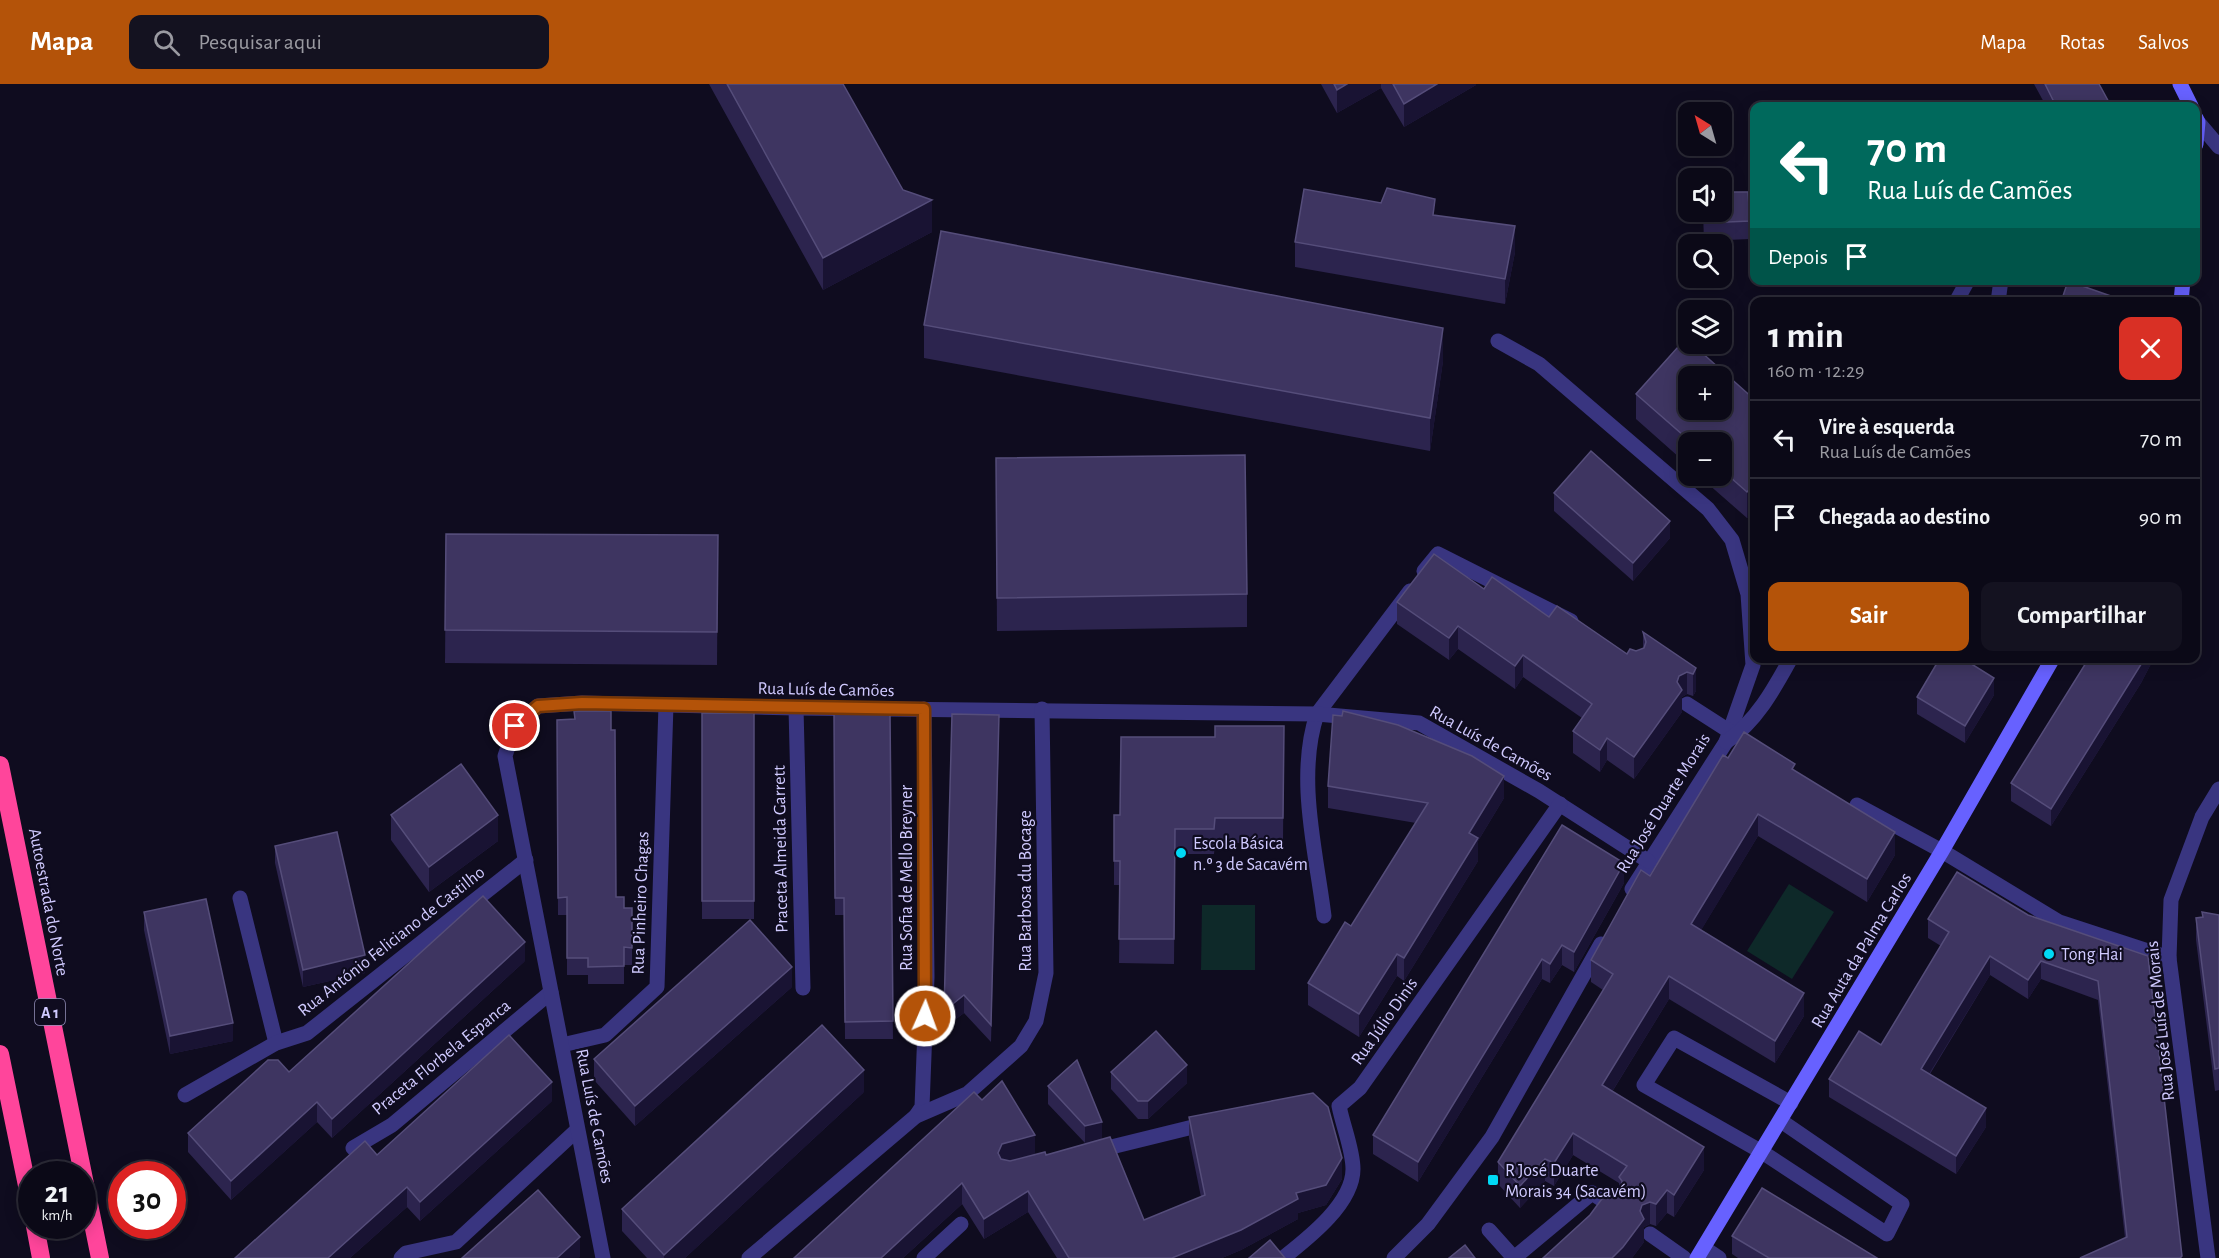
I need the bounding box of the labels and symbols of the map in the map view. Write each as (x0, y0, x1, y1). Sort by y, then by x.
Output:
north arrow (1678, 102, 1732, 156)
street label: Rua Luís de Camões (757, 680, 895, 700)
pin (489, 700, 540, 751)
street label: Rua Luís de Camões (1426, 703, 1555, 785)
street label: Rua José Duarte Morais (1614, 730, 1714, 877)
street label: Praceta Almeida Garrett (771, 765, 791, 933)
street label: Rua Sofia de Mello Breyner (898, 785, 916, 971)
street label: Rua Barbosa du Bocage (1017, 810, 1035, 972)
street label: Autoestrada do Norte (25, 827, 71, 978)
street label: Rua Pinheiro Chagas (630, 831, 652, 975)
place label: Escola Básica n.º 3 de Sacavém (1193, 835, 1308, 874)
marker: Escola Básica n.º 3 de Sacavém (1174, 846, 1188, 860)
street label: Rua António Feliciano de Castilho (295, 863, 489, 1020)
street label: Rua Auta da Palma Carlos (1808, 870, 1915, 1031)
street label: Rua José Luís de Morais (2144, 940, 2178, 1102)
place label: Tong Hai (2061, 946, 2123, 964)
marker: Tong Hai (2042, 947, 2056, 961)
street label: Rua Júlio Dinis (1348, 975, 1421, 1068)
position arrow (893, 984, 957, 1048)
street label: Praceta Florbela Espanca (369, 997, 514, 1119)
road number: A 1 (35, 999, 65, 1025)
street label: Rua Luís de Camões (572, 1047, 616, 1185)
speed limit sign: 30 (108, 1161, 186, 1239)
place label: R José Duarte Morais 34 (Sacavém) (1505, 1162, 1647, 1201)
marker: R José Duarte Morais 34 (Sacavém) (1486, 1173, 1500, 1187)

